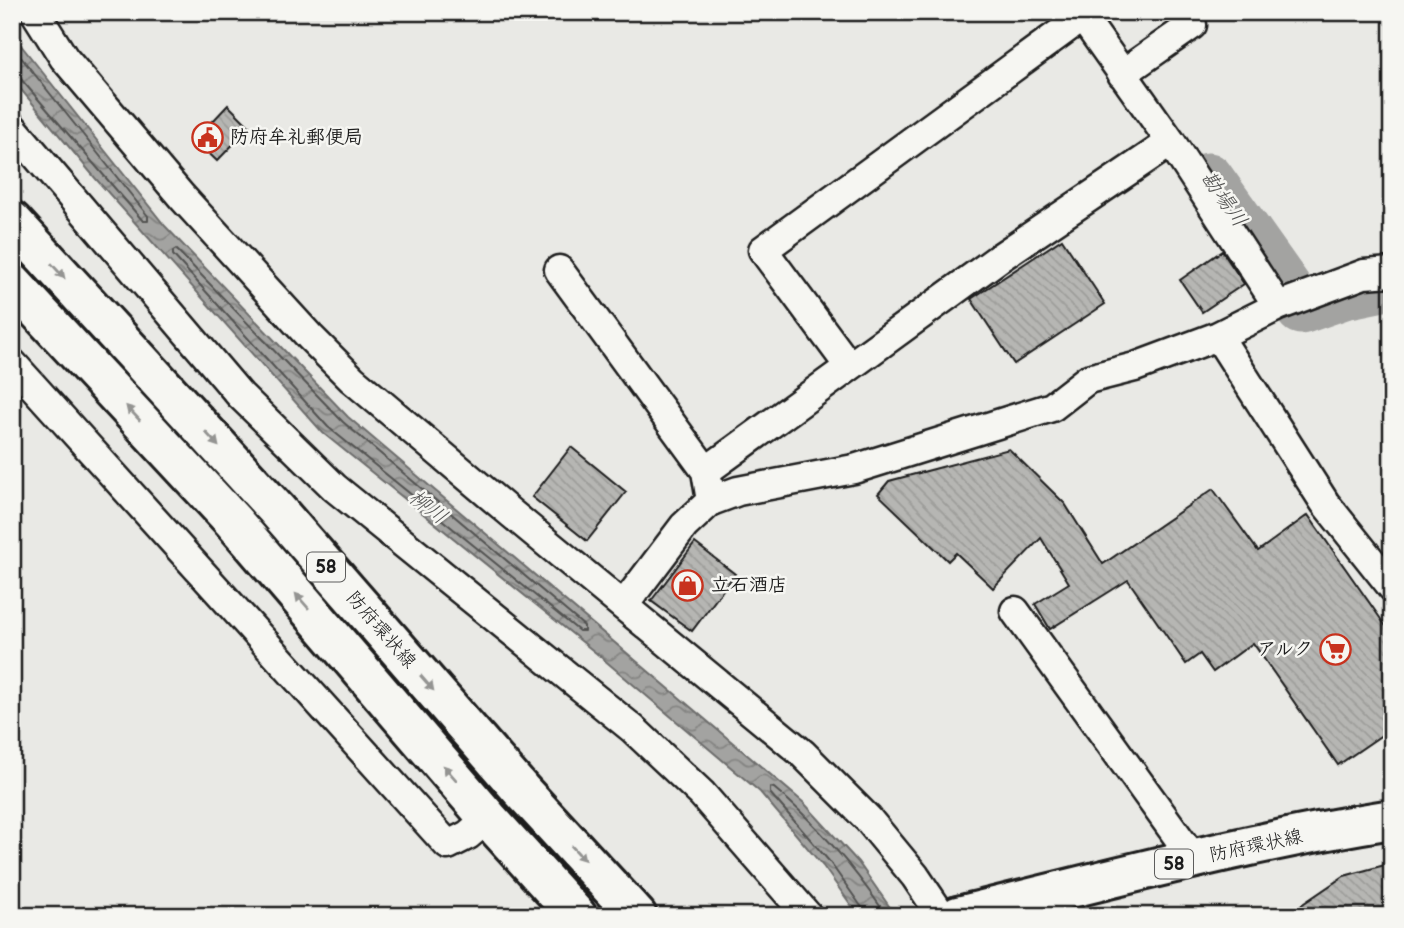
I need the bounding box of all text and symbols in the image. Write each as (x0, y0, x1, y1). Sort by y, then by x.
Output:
public building icon: 防府牟礼郵便局 (190, 120, 224, 154)
place label: 防府牟礼郵便局 (230, 126, 363, 149)
water label: 勘場川 (1196, 166, 1252, 232)
one-way arrow (50, 262, 66, 279)
one-way arrow (126, 405, 142, 422)
one-way arrow (204, 430, 220, 448)
water label: 柳川 (404, 484, 452, 530)
road number: 58 (307, 552, 345, 582)
shop icon: 立石酒店 (671, 568, 705, 602)
place label: 立石酒店 (711, 574, 787, 597)
street label: 防府環状線 (341, 587, 421, 673)
one-way arrow (295, 592, 310, 609)
supermarket icon: アルク (1319, 632, 1353, 666)
place label: アルク (1257, 638, 1313, 661)
one-way arrow (419, 674, 435, 692)
one-way arrow (443, 765, 458, 782)
street label: 防府環状線 (1207, 825, 1305, 867)
one-way arrow (570, 844, 586, 861)
road number: 58 (1155, 850, 1193, 878)

